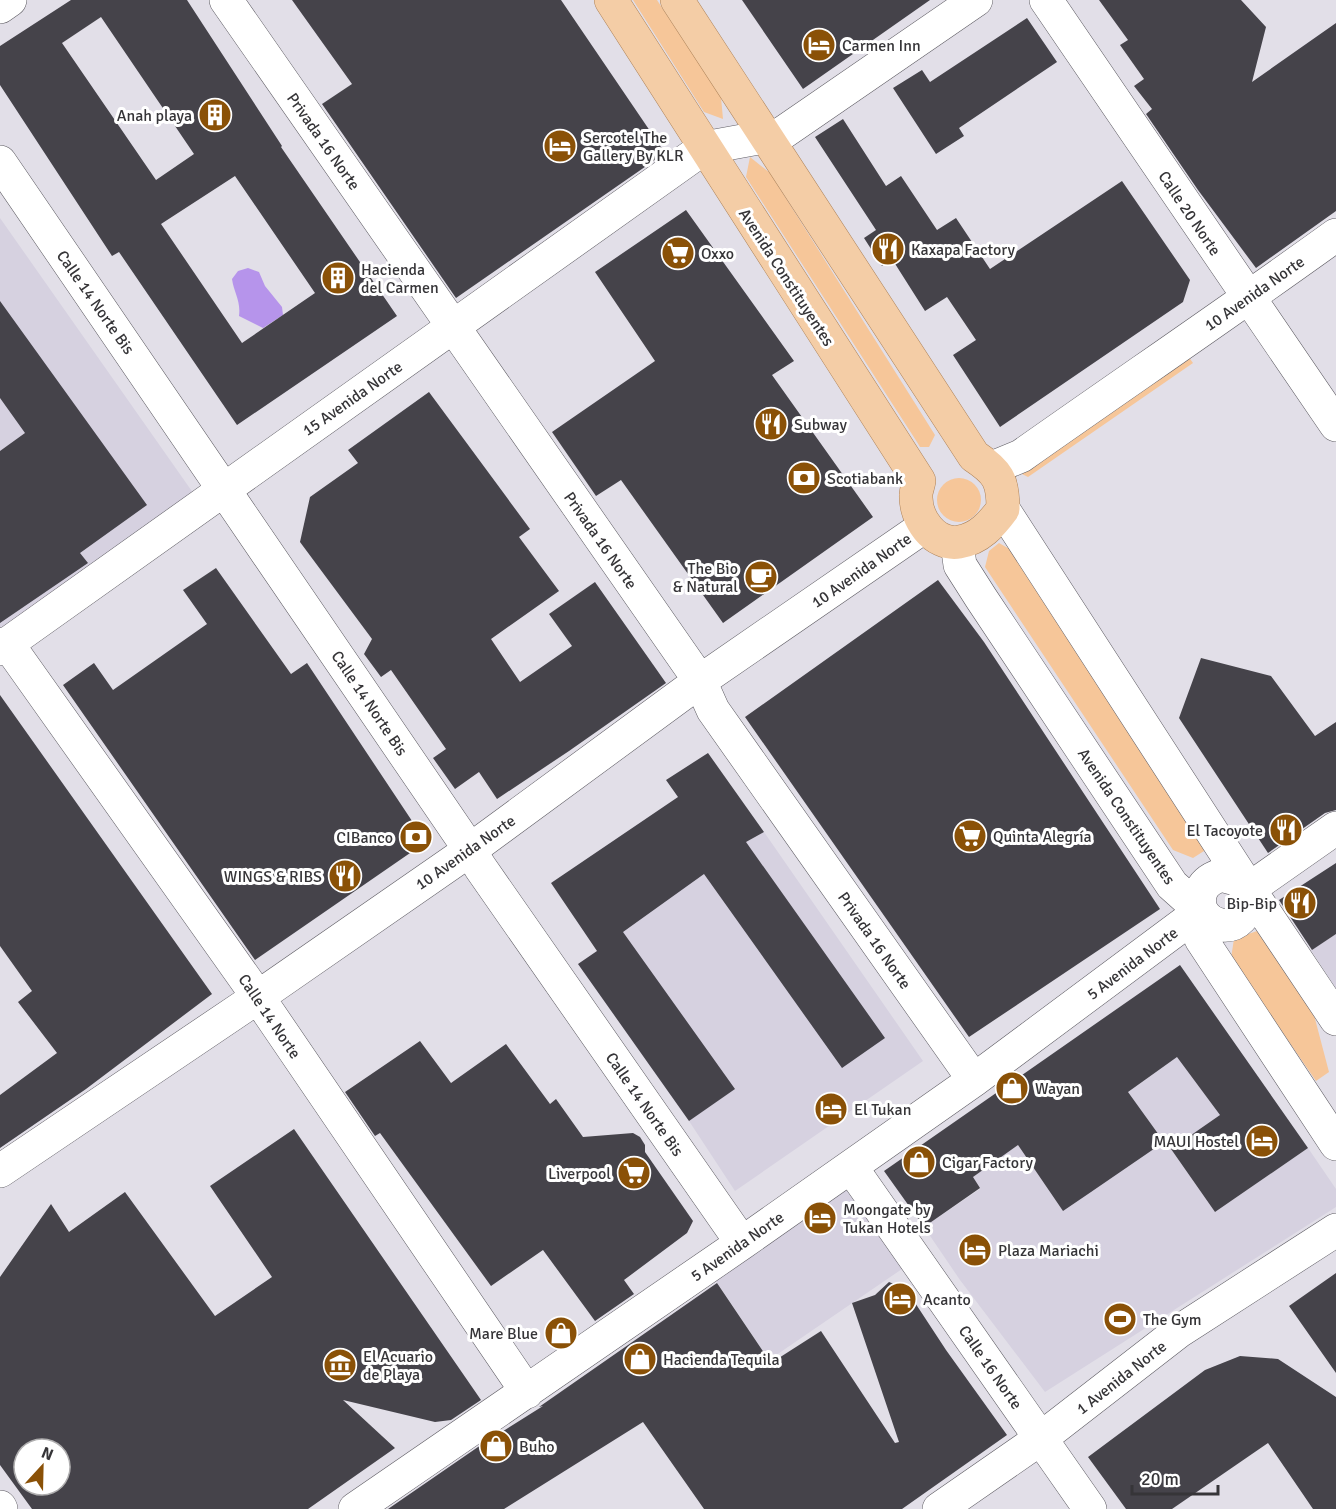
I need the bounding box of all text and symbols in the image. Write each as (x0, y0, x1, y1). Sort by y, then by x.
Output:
hotel icon: Carmen Inn (801, 27, 837, 63)
place label: Carmen Inn (842, 36, 921, 56)
street label: Privada 16 Norte (282, 89, 364, 194)
building icon: Anah playa (197, 97, 233, 133)
place label: Anah playa (117, 106, 192, 126)
hotel icon: Sercotel The Gallery By KLR (542, 128, 578, 164)
place label: Sercotel The Gallery By KLR (583, 128, 684, 166)
street label: Calle 20 Norte (1153, 167, 1225, 260)
street label: Avenida Constituyentes (734, 205, 838, 350)
restaurant icon: Kaxapa Factory (870, 231, 906, 267)
supermarket icon: Oxxo (660, 235, 696, 271)
place label: Kaxapa Factory (911, 240, 1016, 260)
place label: Oxxo (701, 244, 734, 264)
street label: Calle 14 Norte Bis (52, 247, 138, 358)
street label: 10 Avenida Norte (1201, 252, 1308, 336)
building icon: Hacienda del Carmen (320, 260, 356, 296)
place label: Hacienda del Carmen (361, 260, 439, 298)
street label: 15 Avenida Norte (299, 357, 406, 441)
restaurant icon: Subway (753, 406, 789, 442)
place label: Subway (794, 415, 847, 435)
bank icon: Scotiabank (786, 460, 822, 496)
place label: Scotiabank (827, 469, 903, 489)
street label: Privada 16 Norte (559, 488, 641, 593)
street label: 10 Avenida Norte (808, 529, 915, 613)
place label: The Bio & Natural (673, 559, 738, 597)
cafe icon: The Bio & Natural (743, 559, 779, 595)
street label: Calle 14 Norte Bis (327, 647, 412, 760)
street label: Avenida Constituyentes (1073, 745, 1179, 889)
street label: 10 Avenida Norte (412, 811, 519, 895)
restaurant icon: El Tacoyote (1268, 812, 1304, 848)
supermarket icon: Quinta Alegría (952, 818, 988, 854)
bank icon: CIBanco (398, 819, 434, 855)
place label: El Tacoyote (1187, 821, 1263, 841)
place label: Quinta Alegría (993, 827, 1092, 847)
place label: CIBanco (336, 828, 393, 848)
restaurant icon: WINGS & RIBS (327, 858, 363, 894)
place label: WINGS & RIBS (224, 867, 322, 887)
restaurant icon: Bip-Bip (1282, 885, 1318, 921)
street label: Privada 16 Norte (833, 888, 915, 993)
place label: Bip-Bip (1226, 894, 1277, 914)
street label: 5 Avenida Norte (1083, 923, 1182, 1005)
street label: Calle 14 Norte (233, 970, 305, 1063)
street label: Calle 14 Norte Bis (601, 1049, 687, 1160)
shop icon: Wayan (994, 1070, 1030, 1106)
place label: Wayan (1035, 1079, 1080, 1099)
hotel icon: El Tukan (813, 1091, 849, 1127)
place label: El Tukan (854, 1100, 911, 1120)
hotel icon: MAUI Hostel (1244, 1123, 1280, 1159)
place label: MAUI Hostel (1153, 1132, 1239, 1152)
shop icon: Cigar Factory (901, 1144, 937, 1180)
place label: Cigar Factory (942, 1153, 1033, 1173)
supermarket icon: Liverpool (616, 1155, 652, 1191)
place label: Liverpool (548, 1164, 611, 1184)
hotel icon: Moongate by Tukan Hotels (802, 1200, 838, 1236)
place label: Moongate by Tukan Hotels (843, 1200, 931, 1238)
street label: 5 Avenida Norte (687, 1207, 788, 1286)
hotel icon: Plaza Mariachi (957, 1232, 993, 1268)
place label: Plaza Mariachi (998, 1241, 1099, 1261)
hotel icon: Acanto (882, 1281, 918, 1317)
place label: Acanto (923, 1290, 971, 1310)
sports icon: The Gym (1102, 1301, 1138, 1337)
place label: The Gym (1143, 1310, 1202, 1330)
shop icon: Mare Blue (543, 1315, 579, 1351)
street label: Calle 16 Norte (954, 1322, 1026, 1413)
place label: Mare Blue (469, 1324, 538, 1344)
street label: 1 Avenida Norte (1073, 1336, 1171, 1419)
shop icon: Hacienda Tequila (622, 1341, 658, 1377)
museum icon: El Acuario de Playa (322, 1347, 358, 1383)
place label: El Acuario de Playa (363, 1347, 433, 1385)
place label: Hacienda Tequila (663, 1350, 780, 1370)
shop icon: Buho (478, 1428, 514, 1464)
north arrow (12, 1437, 72, 1497)
place label: Buho (519, 1437, 554, 1457)
text: N (38, 1443, 56, 1465)
scale bar (1132, 1458, 1218, 1496)
text: 20 m (1141, 1468, 1179, 1490)

